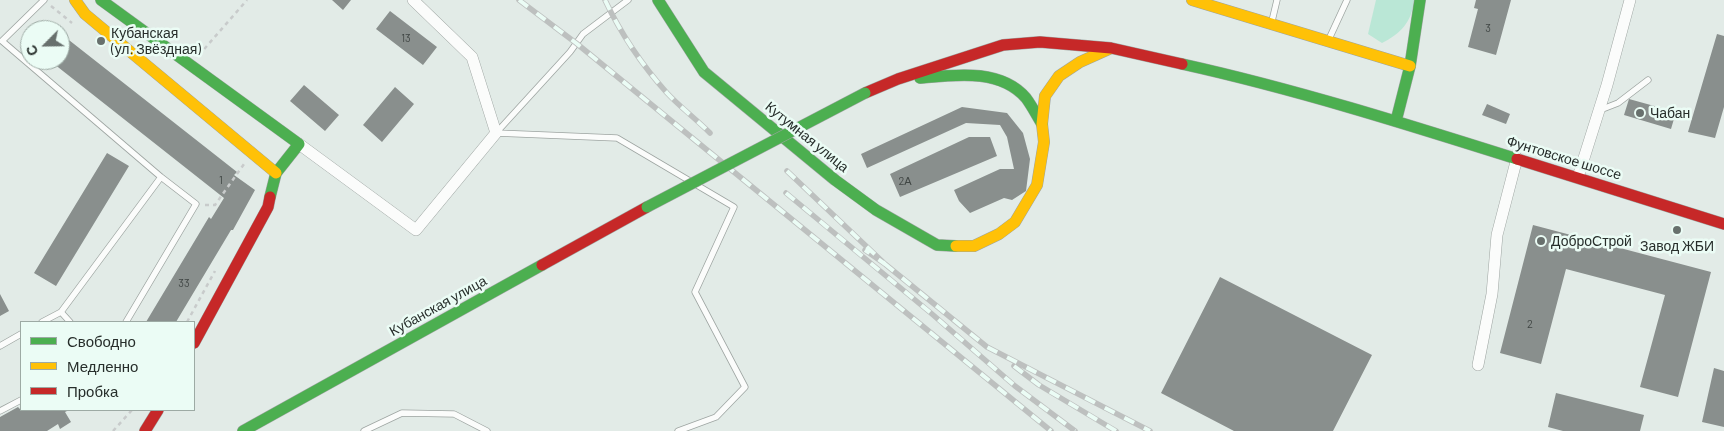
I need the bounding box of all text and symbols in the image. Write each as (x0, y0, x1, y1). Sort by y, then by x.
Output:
north arrow (20, 20, 70, 70)
house number: 3 (1485, 21, 1491, 35)
place label: Кубанская (ул. Звёздная) (111, 25, 201, 58)
house number: 13 (401, 31, 411, 45)
marker: Кубанская (ул. Звёздная) (95, 35, 107, 47)
text: С (22, 43, 41, 59)
street label: Кутумная улица (762, 98, 852, 176)
place label: Чабан (1650, 105, 1690, 121)
marker: Чабан (1634, 107, 1646, 119)
street label: Фунтовское шоссе (1505, 133, 1623, 183)
house number: 1 (219, 173, 223, 187)
house number: 2А (898, 174, 912, 188)
marker: Завод ЖБИ (1671, 224, 1683, 236)
place label: ДоброСтрой (1551, 233, 1632, 249)
marker: ДоброСтрой (1535, 235, 1547, 247)
place label: Завод ЖБИ (1640, 238, 1714, 254)
street label: Кубанская улица (386, 272, 490, 340)
house number: 33 (178, 276, 190, 290)
house number: 2 (1527, 317, 1533, 331)
legend (20, 321, 195, 411)
text: Свободно (67, 332, 136, 350)
text: Медленно (67, 357, 138, 375)
text: Пробка (67, 382, 118, 400)

